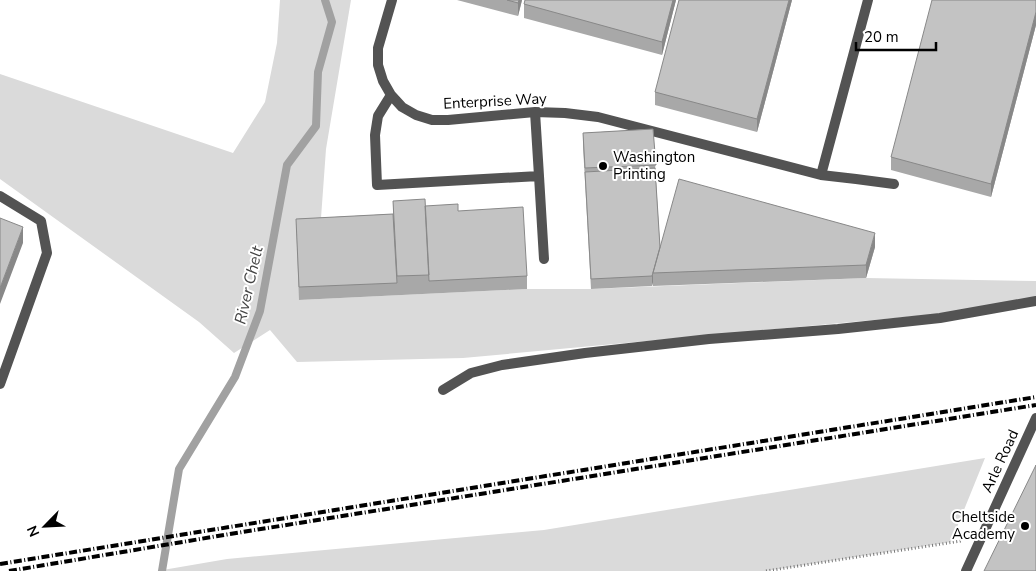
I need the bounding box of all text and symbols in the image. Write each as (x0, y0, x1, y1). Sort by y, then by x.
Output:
scale bar (856, 20, 936, 52)
text: 20 m (864, 27, 899, 47)
street label: Enterprise Way (443, 88, 548, 114)
place label: Washington Printing (613, 147, 695, 184)
marker: Washington Printing (597, 160, 609, 172)
water label: River Chelt (229, 244, 269, 326)
street label: Arle Road (977, 426, 1023, 496)
north arrow (20, 501, 70, 551)
place label: Cheltside Academy (951, 507, 1015, 544)
marker: Cheltside Academy (1019, 520, 1031, 532)
text: N (23, 522, 44, 540)

